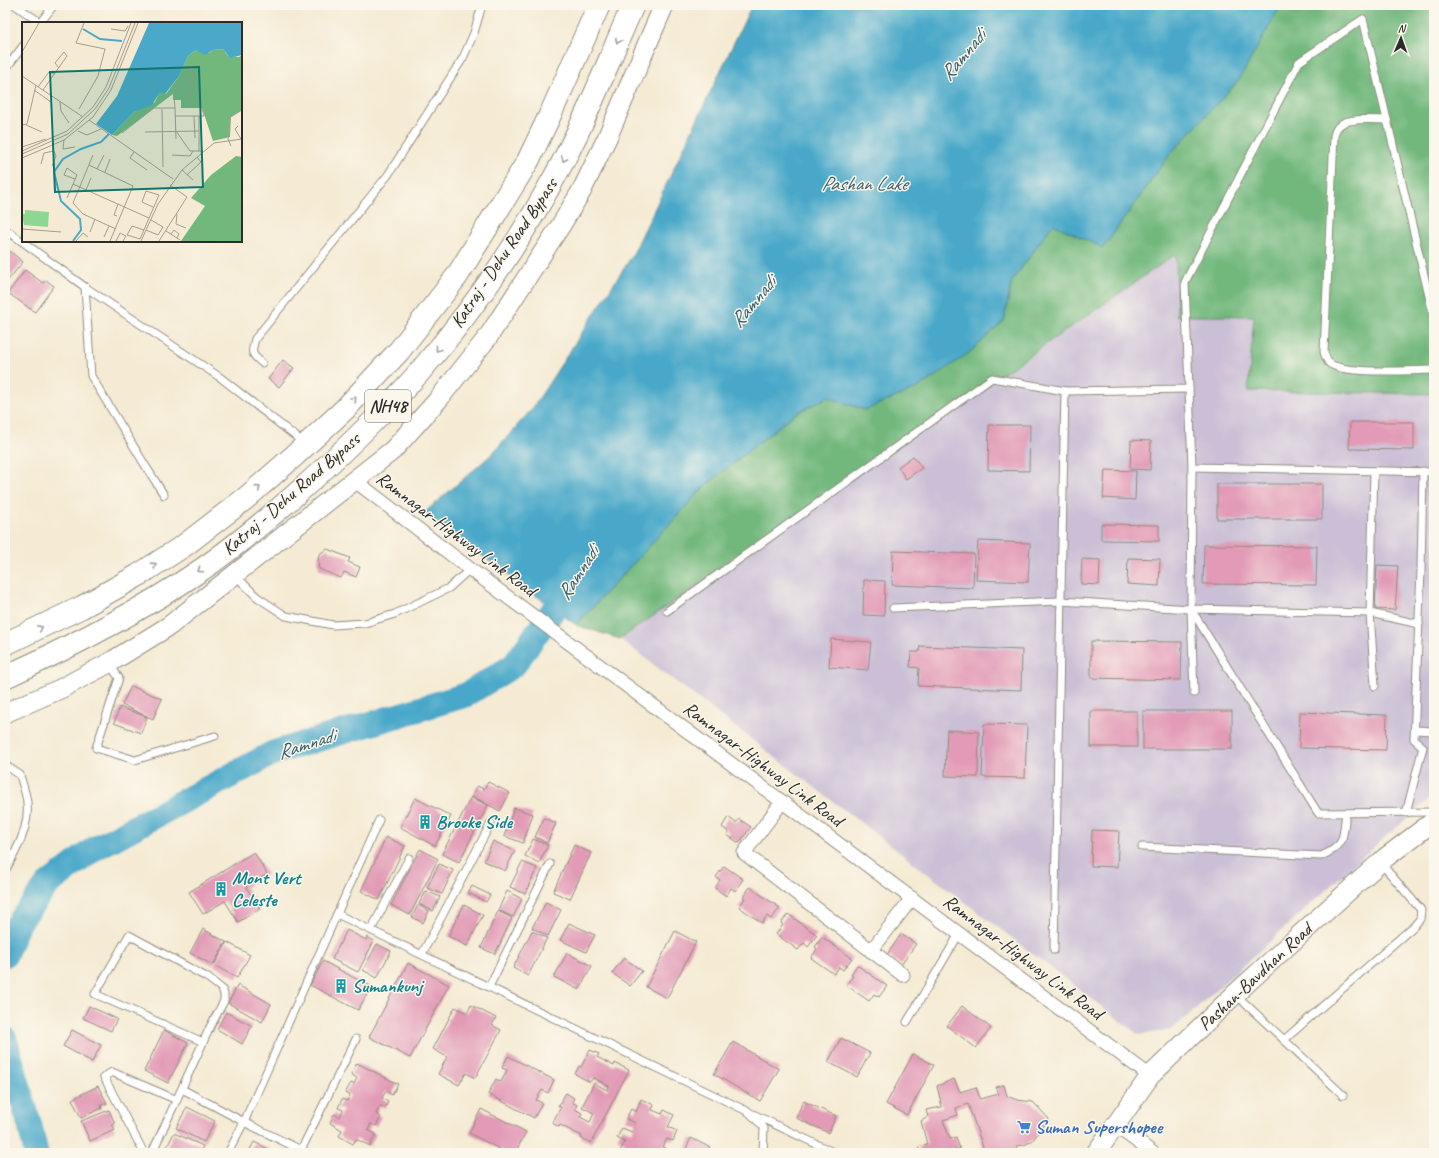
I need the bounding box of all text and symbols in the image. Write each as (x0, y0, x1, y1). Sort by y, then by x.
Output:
north arrow (1381, 18, 1421, 58)
water label: Ramnadi (934, 20, 995, 86)
text: N (1398, 21, 1407, 35)
inset map (22, 22, 242, 242)
one-way arrow (614, 37, 622, 44)
one-way arrow (561, 155, 569, 162)
water label: Pashan Lake (821, 171, 910, 196)
street label: Katraj - Dehu Road Bypass (445, 172, 564, 332)
water label: Ramnadi (724, 267, 785, 333)
one-way arrow (436, 344, 443, 351)
road number: NH48 (365, 390, 411, 422)
one-way arrow (349, 396, 356, 404)
street label: Katraj - Dehu Road Bypass (217, 426, 366, 561)
street label: Ramnagar-Highway Link Road (371, 466, 544, 604)
one-way arrow (254, 485, 261, 492)
water label: Ramnadi (551, 537, 607, 605)
one-way arrow (150, 562, 157, 570)
one-way arrow (197, 565, 204, 573)
one-way arrow (36, 625, 44, 633)
street label: Ramnagar-Highway Link Road (678, 696, 851, 834)
water label: Ramnadi (274, 721, 343, 765)
place label: Brooke Side (436, 810, 514, 834)
building icon: Brooke Side (417, 814, 433, 830)
place label: Mont Vert Celeste (232, 866, 302, 912)
building icon: Mont Vert Celeste (213, 881, 229, 897)
street label: Ramnagar-Highway Link Road (938, 889, 1111, 1027)
street label: Pashan-Bavdhan Road (1193, 916, 1320, 1036)
place label: Sumankunj (352, 974, 425, 998)
building icon: Sumankunj (333, 978, 349, 994)
place label: Suman Supershopee (1035, 1115, 1164, 1139)
supermarket icon: Suman Supershopee (1016, 1119, 1032, 1135)

